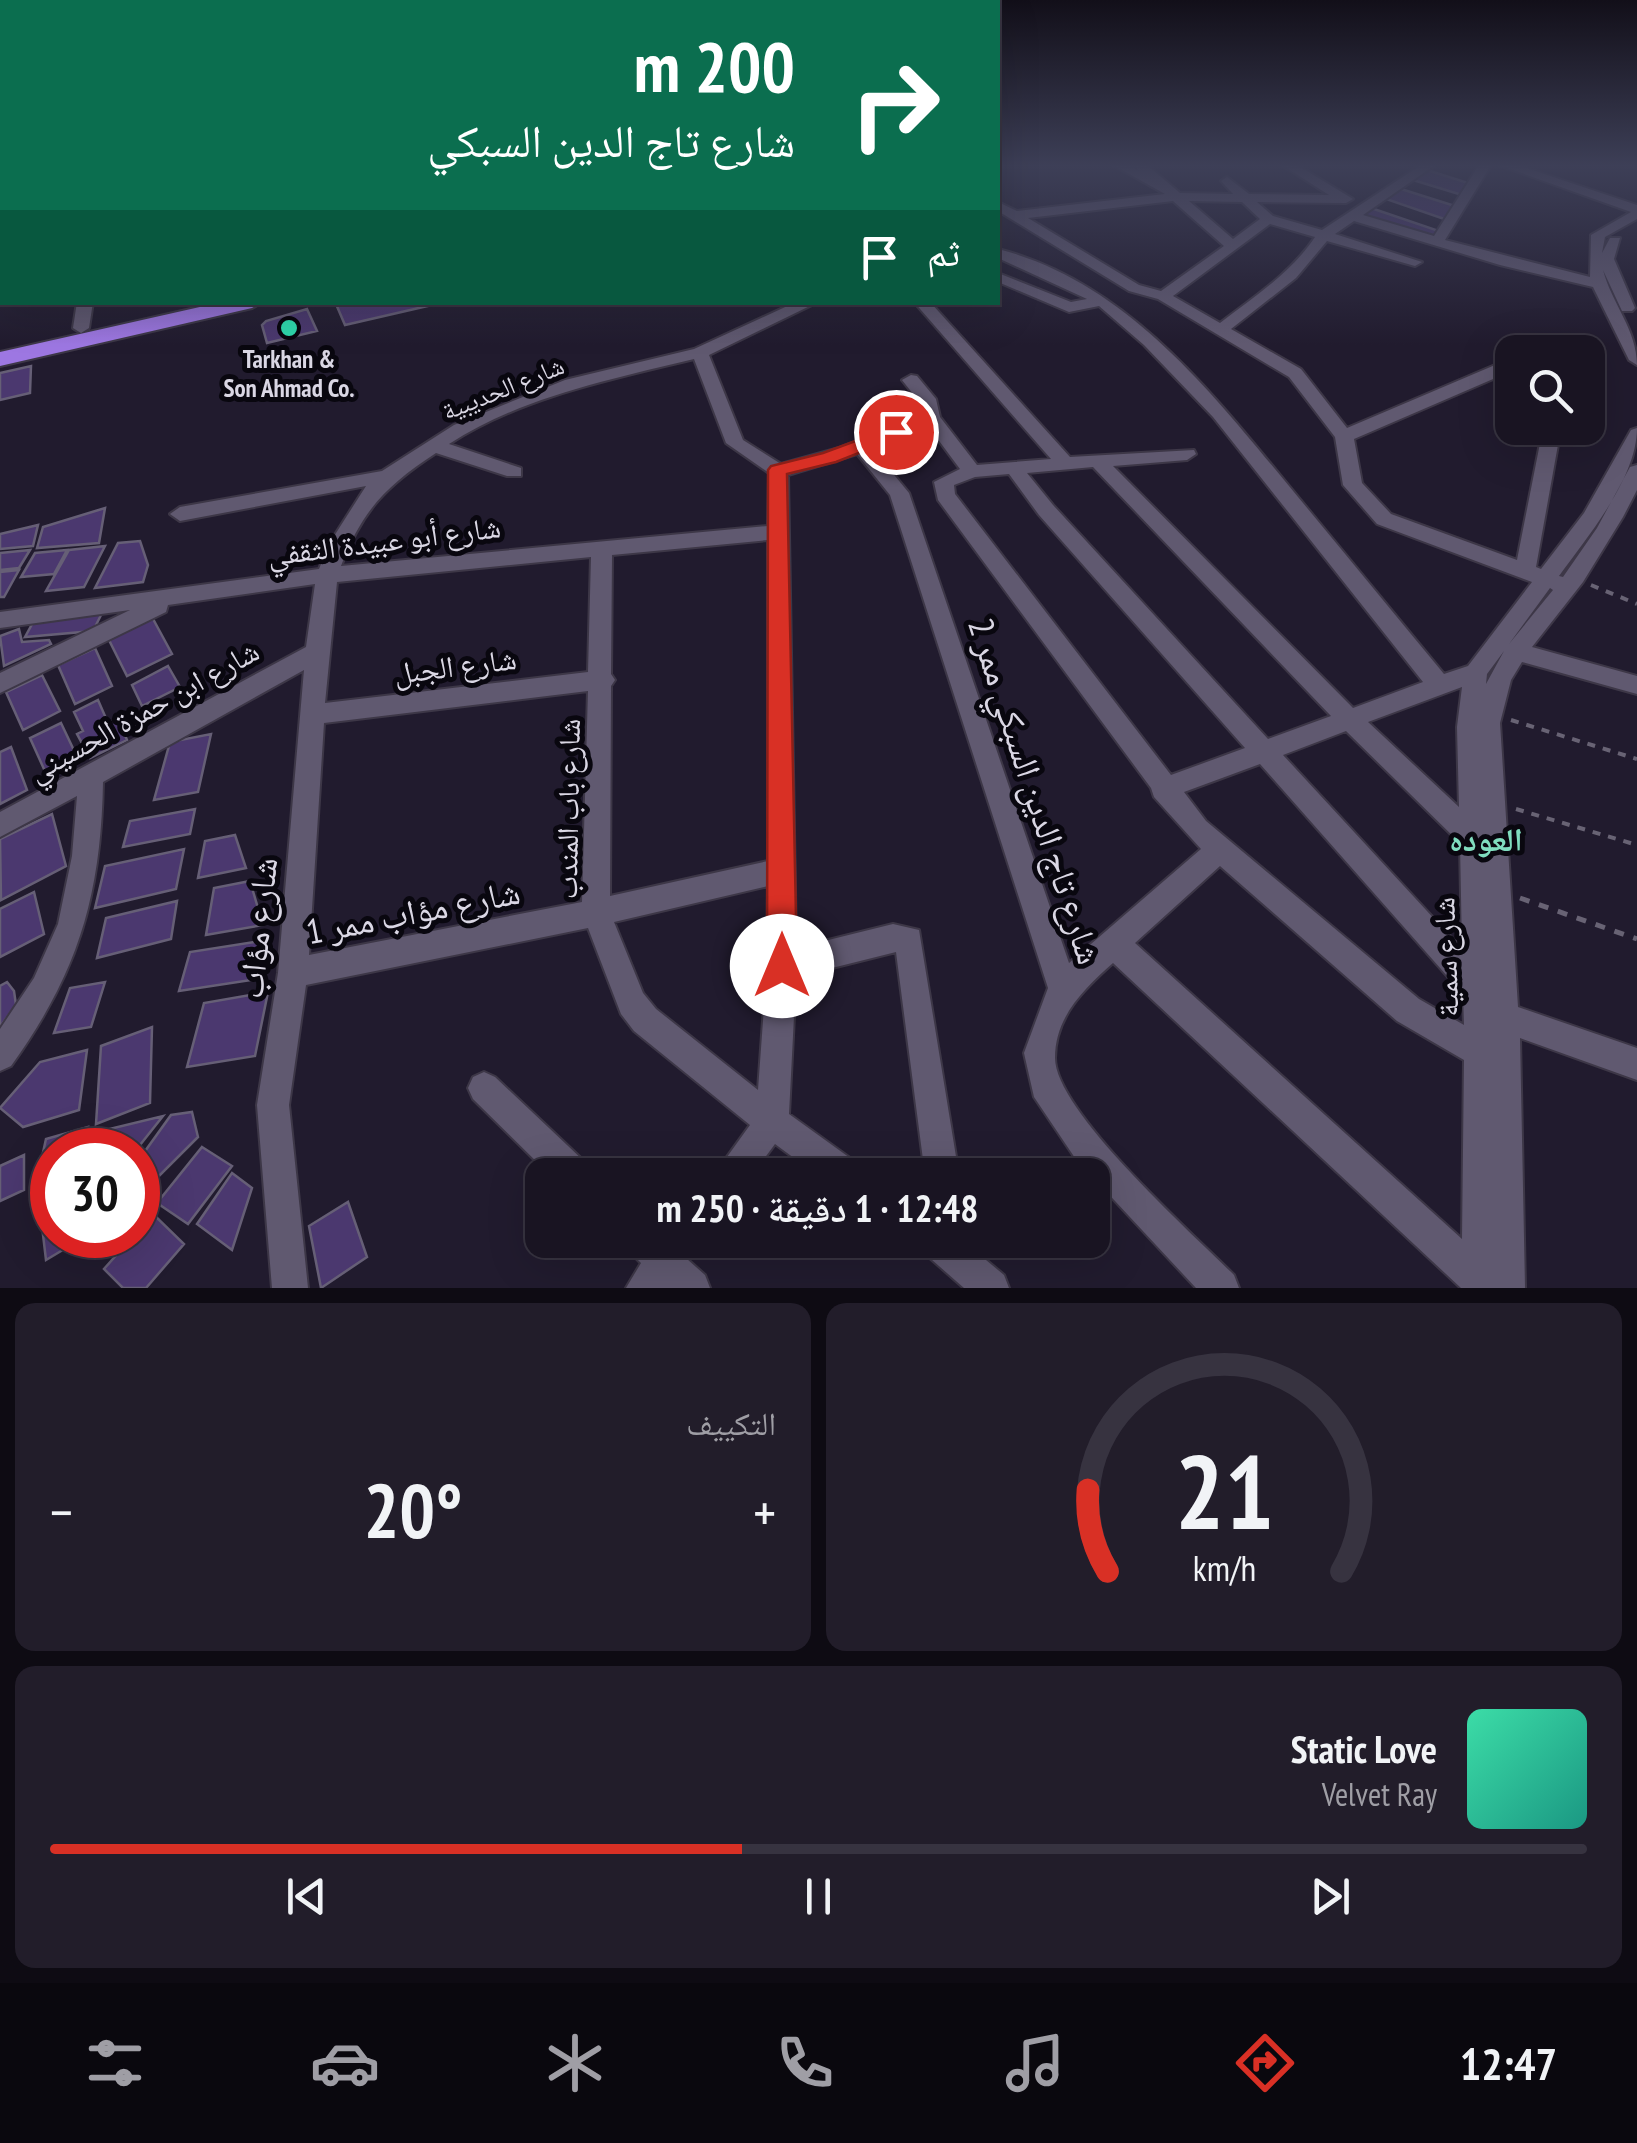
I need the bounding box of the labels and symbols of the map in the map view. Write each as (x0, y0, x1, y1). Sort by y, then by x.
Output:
marker: Tarkhan & Son Ahmad Co. (278, 317, 300, 339)
place label: Tarkhan & Son Ahmad Co. (223, 343, 355, 404)
street label: شارع الحديبية (437, 349, 569, 427)
pin (854, 390, 939, 475)
street label: شارع أبو عبيدة الثقفي (265, 506, 504, 579)
street label: شارع تاج الدين السبكي ممر 2 (953, 612, 1114, 972)
street label: شارع ابن حمزة الحسيني (21, 630, 268, 795)
street label: شارع الجبل (391, 638, 519, 693)
street label: شارع باب المندب (546, 718, 589, 900)
district label: العوده (1449, 818, 1523, 860)
street label: شارع مؤاب (227, 855, 287, 1001)
street label: شارع مؤاب ممر 1 (302, 868, 524, 954)
street label: شارع سمية (1423, 896, 1468, 1018)
position arrow (730, 914, 834, 1018)
speed limit sign: 30 (30, 1128, 160, 1258)

